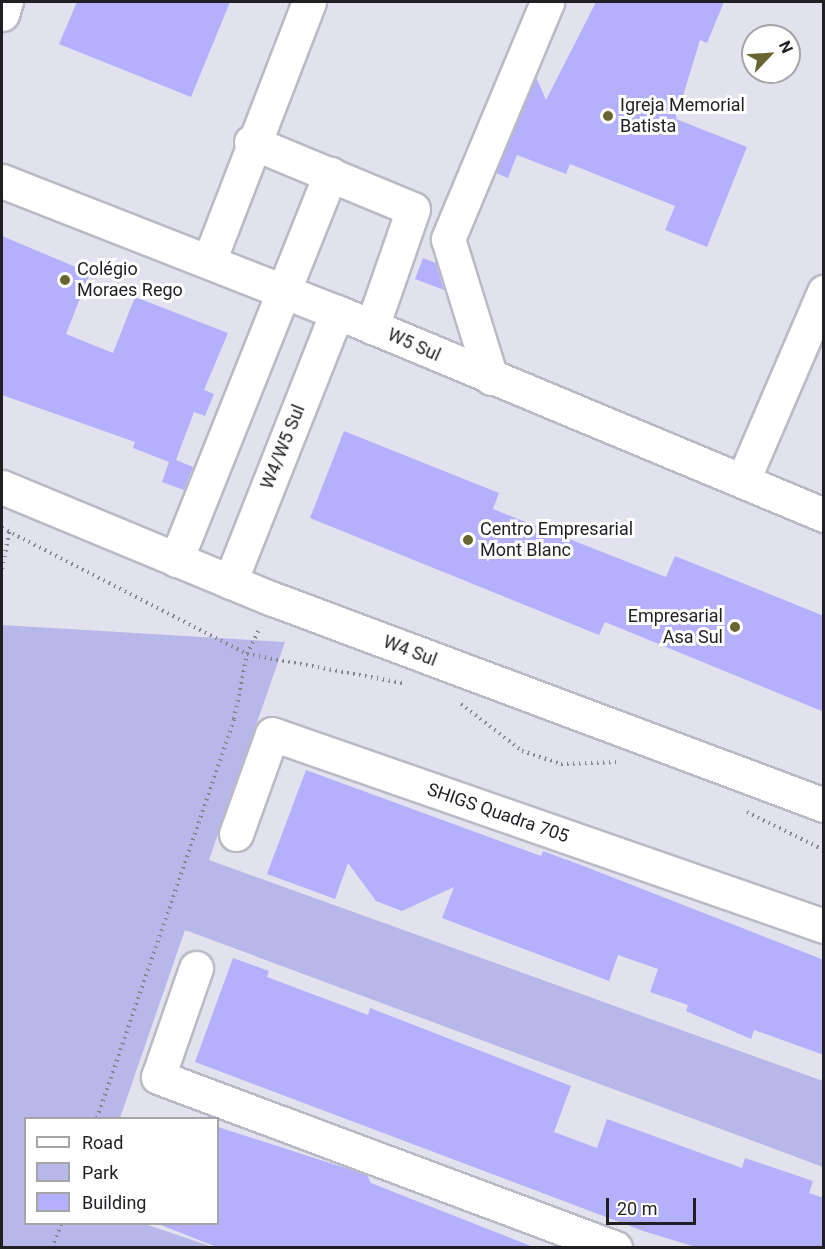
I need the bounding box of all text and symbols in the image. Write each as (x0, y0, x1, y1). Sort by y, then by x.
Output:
north arrow (741, 24, 801, 84)
text: N (775, 38, 797, 56)
place label: Igreja Memorial Batista (620, 95, 745, 138)
marker: Igreja Memorial Batista (601, 109, 615, 123)
place label: Colégio Moraes Rego (77, 259, 183, 302)
marker: Colégio Moraes Rego (58, 273, 72, 287)
street label: W5 Sul (384, 324, 444, 366)
street label: W4/W5 Sul (256, 402, 310, 492)
place label: Centro Empresarial Mont Blanc (480, 519, 633, 562)
marker: Centro Empresarial Mont Blanc (461, 533, 475, 547)
place label: Empresarial Asa Sul (628, 606, 723, 648)
marker: Empresarial Asa Sul (728, 620, 742, 634)
street label: W4 Sul (380, 631, 440, 671)
street label: SHIGS Quadra 705 (424, 779, 572, 847)
legend (24, 1117, 219, 1225)
text: Road (82, 1132, 123, 1153)
text: Park (82, 1162, 118, 1183)
scale bar (609, 1186, 699, 1224)
text: Building (82, 1192, 146, 1213)
text: 20 m (617, 1198, 657, 1219)

